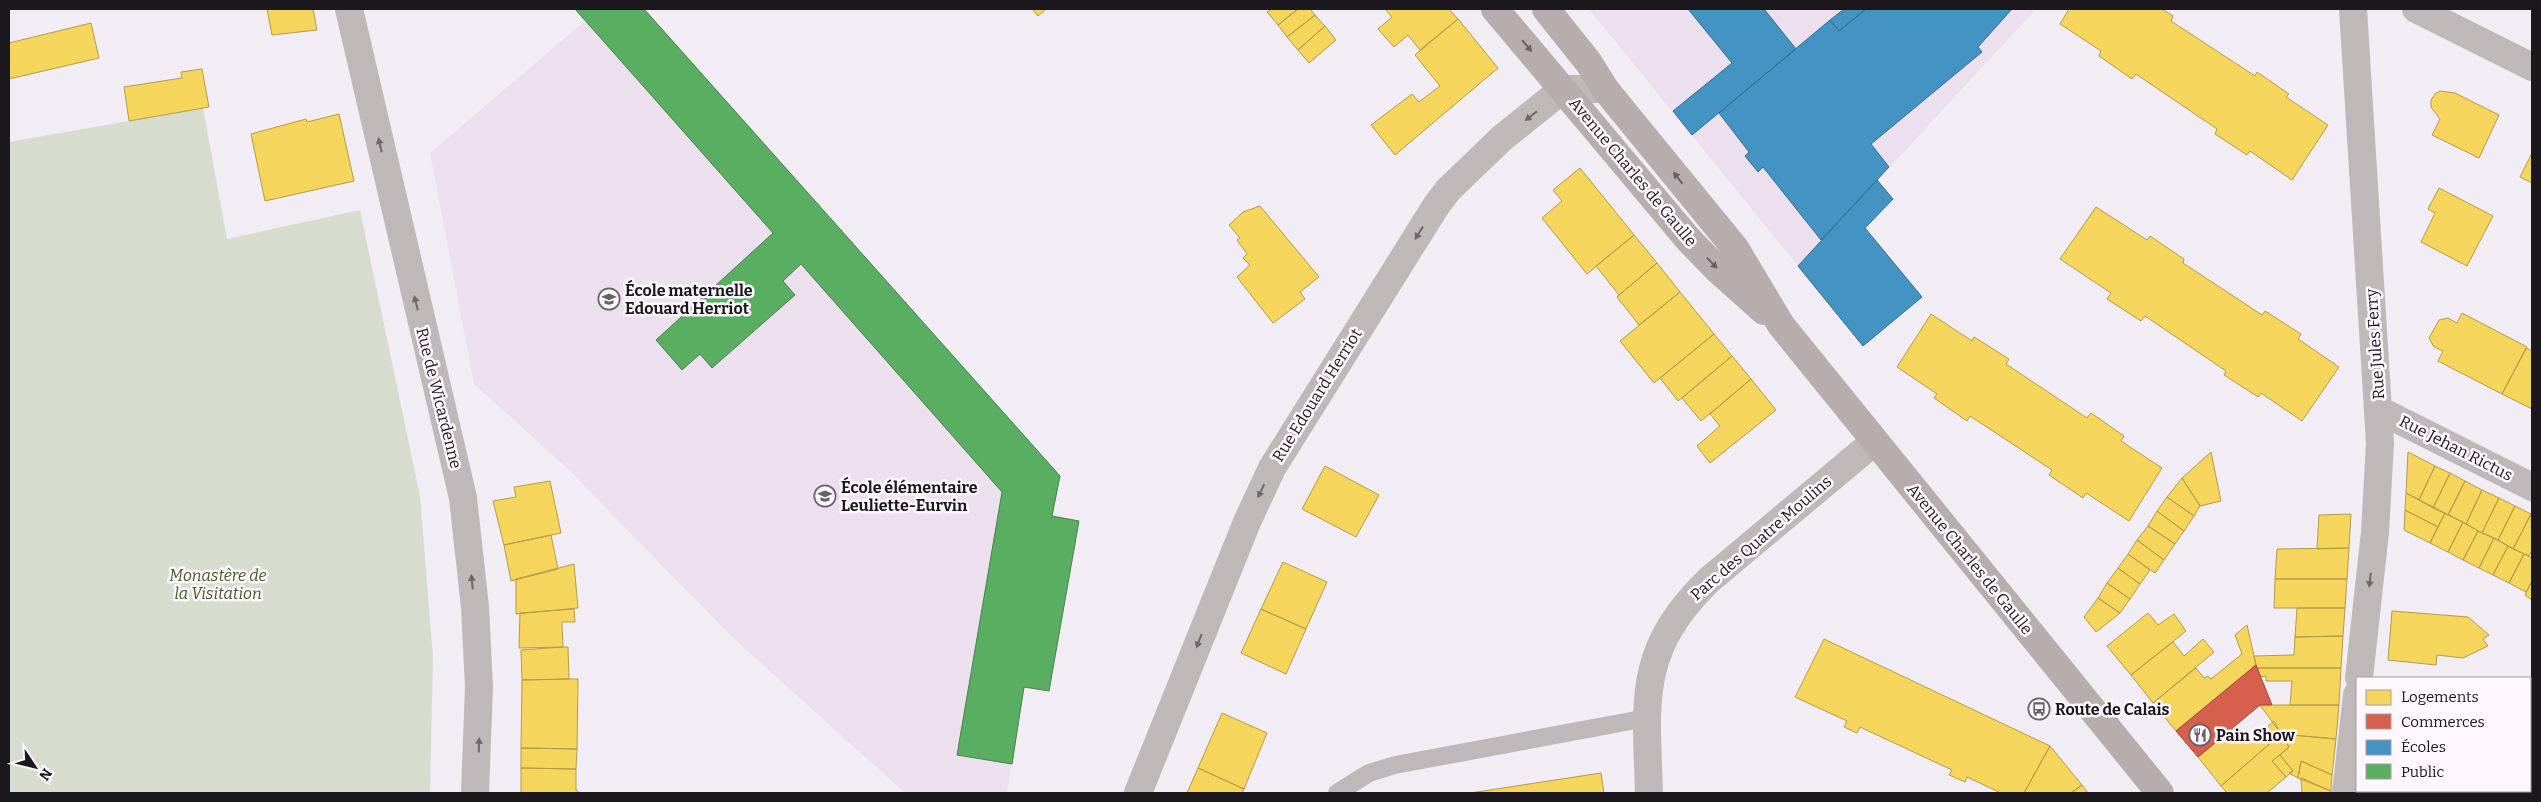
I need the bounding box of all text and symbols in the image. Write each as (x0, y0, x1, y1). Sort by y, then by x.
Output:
one-way arrow (1521, 39, 1532, 52)
street label: Avenue Charles de Gaulle (1565, 94, 1701, 250)
one-way arrow (1525, 111, 1538, 122)
one-way arrow (376, 138, 384, 153)
one-way arrow (1673, 171, 1683, 185)
one-way arrow (1414, 226, 1423, 239)
one-way arrow (1705, 257, 1717, 269)
place label: École maternelle Edouard Herriot (625, 279, 753, 318)
school or university icon: École maternelle Edouard Herriot (597, 287, 621, 311)
street label: Rue Jules Ferry (2362, 287, 2388, 400)
one-way arrow (412, 296, 420, 311)
street label: Rue Edouard Herriot (1268, 325, 1366, 465)
street label: Rue de Wicardenne (412, 326, 466, 470)
street label: Rue Jehan Rictus (2396, 411, 2516, 485)
street label: Parc des Quatre Moulins (1687, 472, 1835, 604)
place label: École élémentaire Leuliette-Eurvin (841, 476, 978, 515)
street label: Avenue Charles de Gaulle (1903, 480, 2037, 638)
school or university icon: École élémentaire Leuliette-Eurvin (813, 484, 837, 508)
one-way arrow (1257, 484, 1265, 498)
park label: Monastère de la Visitation (169, 566, 267, 603)
one-way arrow (2366, 573, 2374, 589)
one-way arrow (468, 574, 476, 590)
one-way arrow (1195, 634, 1203, 649)
legend (2356, 677, 2531, 792)
text: Logements (2401, 688, 2479, 706)
bus stop icon: Route de Calais (2027, 697, 2051, 721)
place label: Route de Calais (2055, 700, 2169, 719)
text: Commerces (2401, 713, 2485, 731)
restaurant icon: Pain Show (2188, 723, 2212, 747)
place label: Pain Show (2216, 726, 2295, 745)
one-way arrow (475, 736, 483, 752)
text: Écoles (2401, 738, 2446, 756)
north arrow (10, 742, 60, 792)
text: Public (2401, 763, 2445, 781)
text: N (35, 765, 55, 784)

